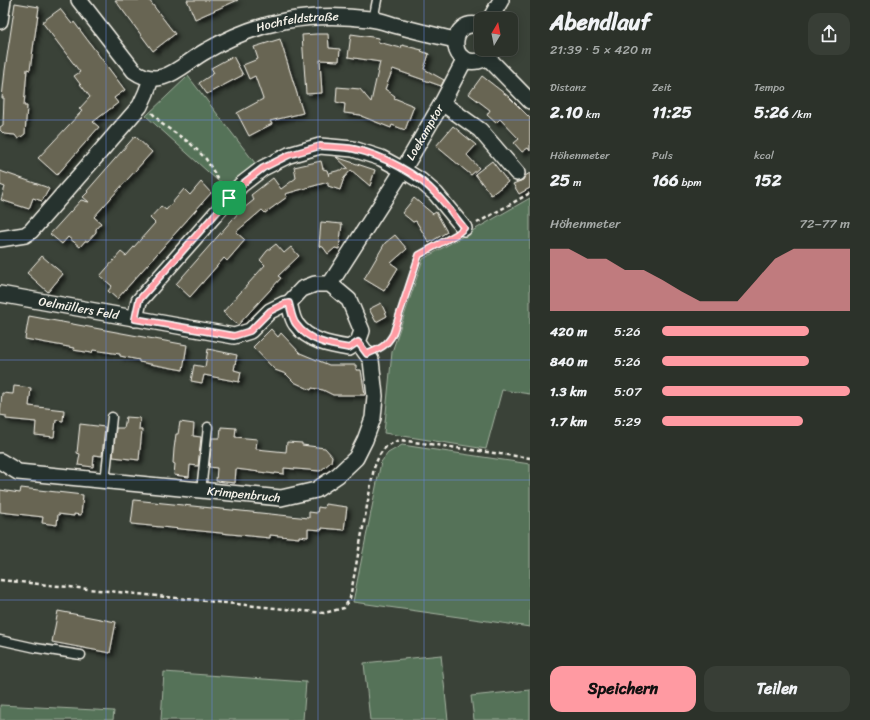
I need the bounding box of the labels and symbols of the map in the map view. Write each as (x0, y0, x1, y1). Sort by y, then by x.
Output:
street label: Hochfeldstraße (253, 5, 339, 39)
north arrow (474, 12, 518, 56)
street label: Loekamptor (400, 99, 451, 165)
pin (212, 181, 246, 215)
street label: Oelmüllers Feld (37, 290, 121, 326)
street label: Krimpenbruch (206, 480, 282, 509)

